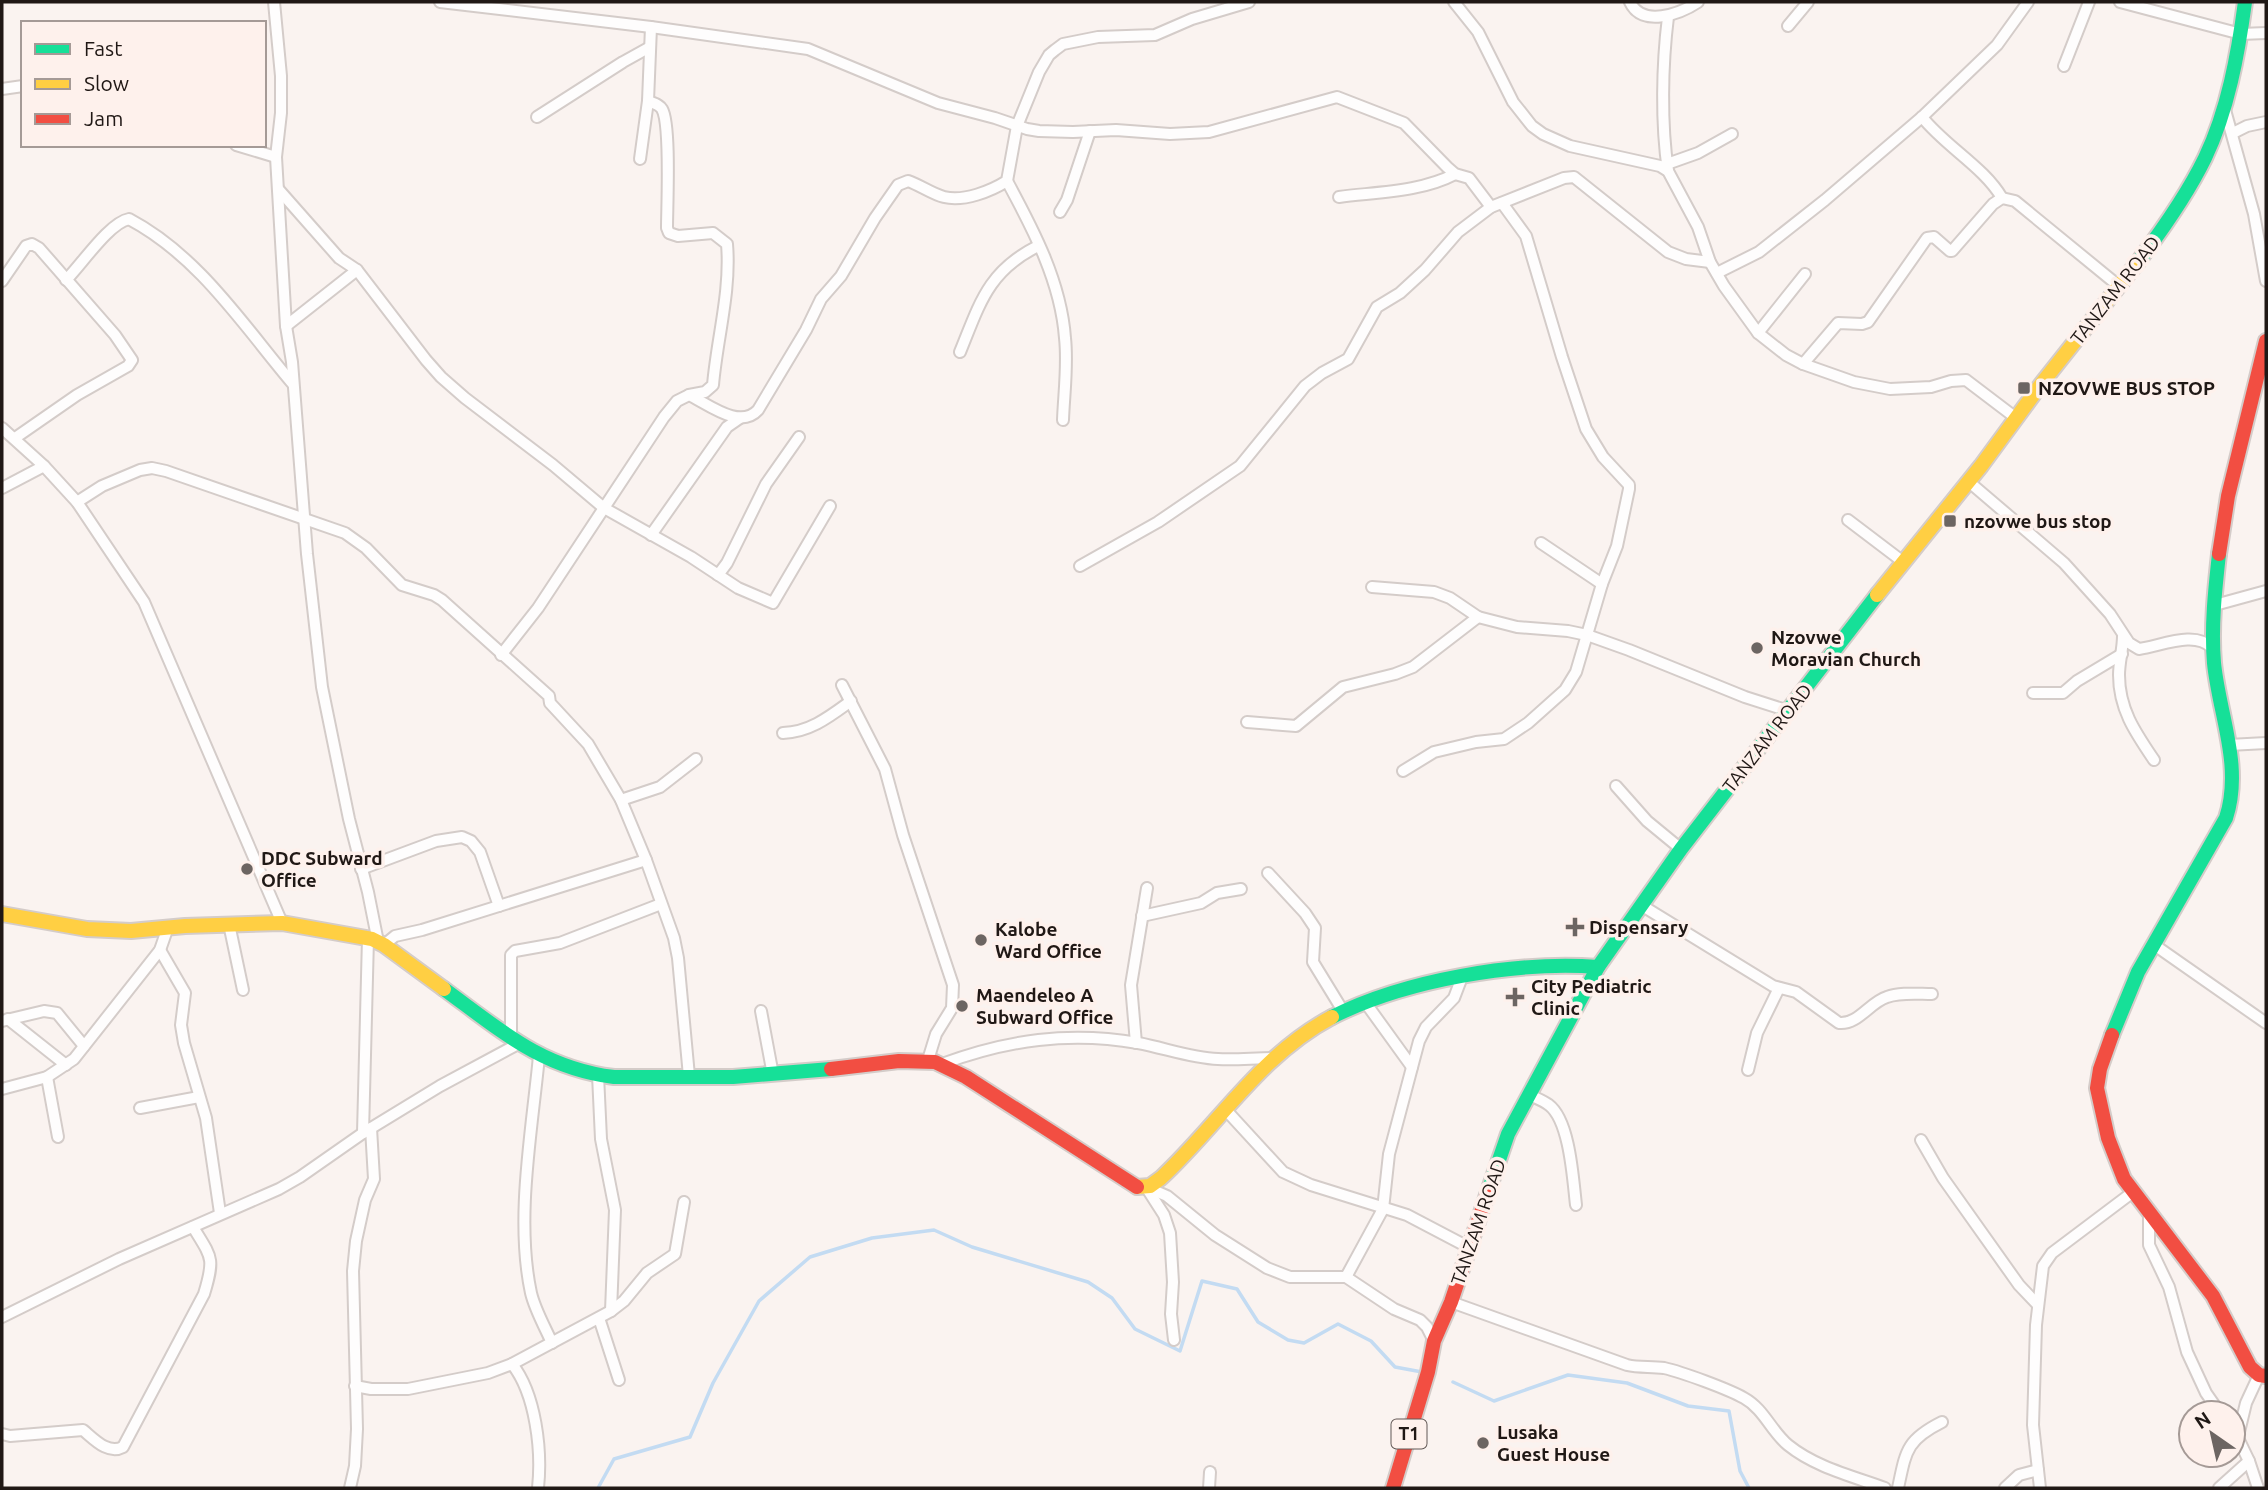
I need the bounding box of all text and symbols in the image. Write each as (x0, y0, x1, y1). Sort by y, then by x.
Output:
legend (21, 21, 266, 147)
text: Fast (84, 36, 122, 60)
text: Slow (84, 71, 129, 95)
text: Jam (84, 106, 123, 130)
street label: TANZAM ROAD (2066, 231, 2164, 349)
place label: NZOVWE BUS STOP (2038, 377, 2215, 399)
marker: NZOVWE BUS STOP (2016, 380, 2032, 396)
place label: nzovwe bus stop (1964, 510, 2112, 532)
marker: nzovwe bus stop (1942, 513, 1958, 529)
place label: Nzovwe Moravian Church (1771, 626, 1921, 670)
marker: Nzovwe Moravian Church (1749, 640, 1765, 656)
street label: TANZAM ROAD (1718, 679, 1816, 797)
place label: DDC Subward Office (261, 847, 383, 891)
marker: DDC Subward Office (239, 861, 255, 877)
place label: Dispensary (1589, 916, 1688, 938)
place label: Kalobe Ward Office (995, 918, 1102, 962)
marker: Dispensary (1567, 919, 1583, 935)
marker: Kalobe Ward Office (973, 932, 989, 948)
place label: City Pediatric Clinic (1531, 975, 1652, 1019)
place label: Maendeleo A Subward Office (976, 984, 1113, 1028)
marker: City Pediatric Clinic (1505, 987, 1525, 1007)
marker: Maendeleo A Subward Office (954, 998, 970, 1014)
street label: TANZAM ROAD (1446, 1156, 1510, 1288)
north arrow (2177, 1399, 2247, 1469)
text: N (2190, 1407, 2215, 1433)
road number: T1 (1392, 1420, 1426, 1448)
place label: Lusaka Guest House (1497, 1421, 1610, 1465)
marker: Lusaka Guest House (1475, 1435, 1491, 1451)

